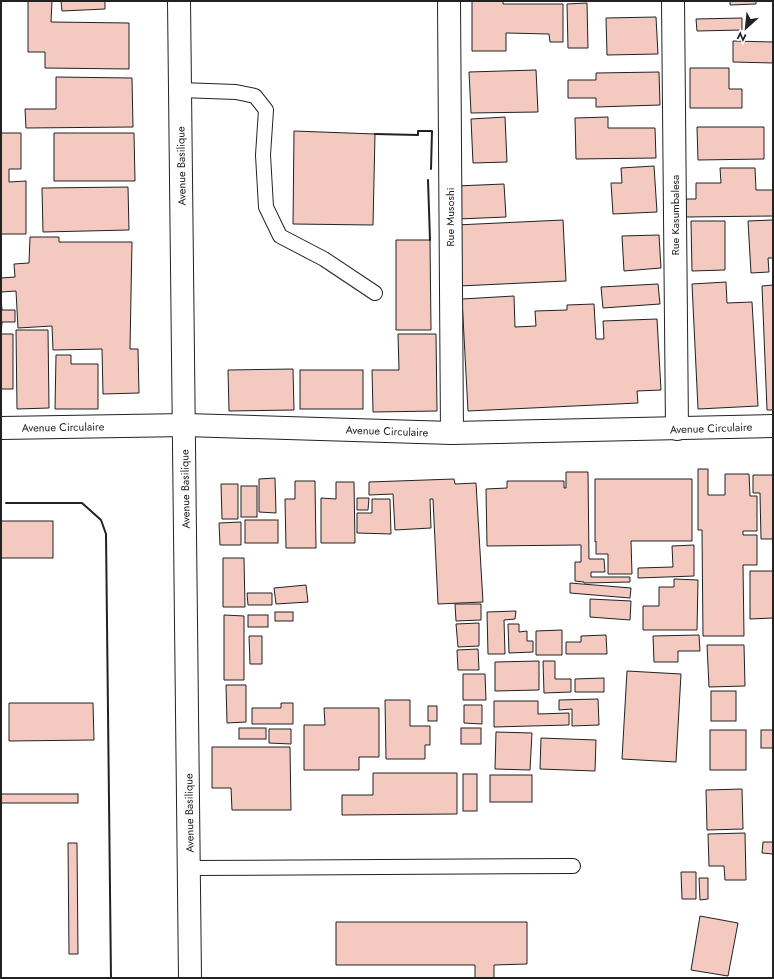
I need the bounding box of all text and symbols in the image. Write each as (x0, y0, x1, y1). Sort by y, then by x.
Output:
north arrow (726, 8, 766, 48)
text: N (734, 28, 749, 46)
street label: Avenue Basilique (172, 126, 190, 206)
street label: Rue Kasumbalesa (667, 175, 683, 255)
street label: Rue Musoshi (442, 187, 458, 247)
street label: Avenue Circulaire (22, 418, 105, 436)
street label: Avenue Circulaire (669, 419, 753, 437)
street label: Avenue Circulaire (345, 422, 429, 440)
street label: Avenue Basilique (176, 449, 194, 529)
street label: Avenue Basilique (180, 773, 198, 853)

